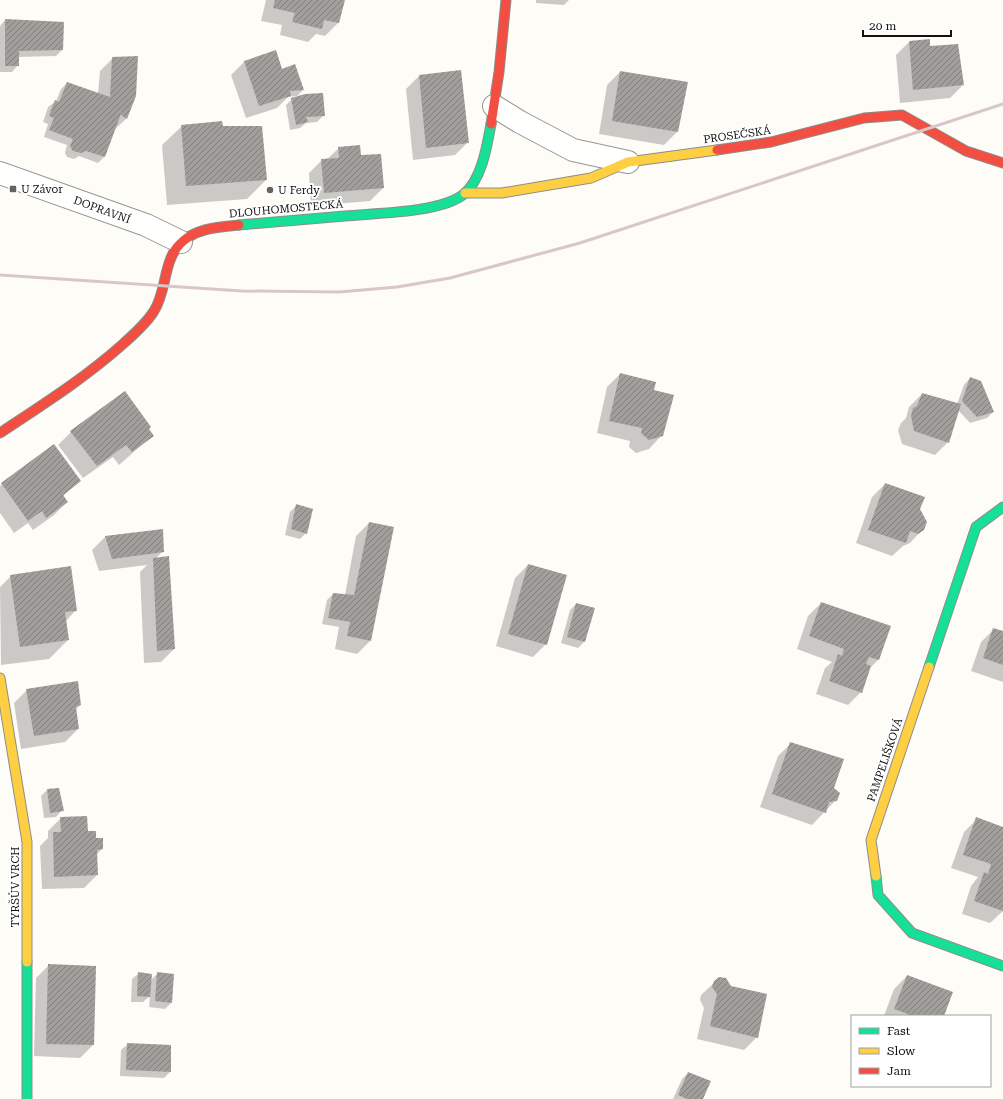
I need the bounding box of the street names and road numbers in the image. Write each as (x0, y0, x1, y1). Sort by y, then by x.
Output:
street label: PROSEČSKÁ (702, 123, 772, 146)
street label: DOPRAVNÍ (72, 193, 133, 226)
street label: DLOUHOMOSTECKÁ (228, 197, 344, 220)
street label: PAMPELIŠKOVÁ (864, 716, 905, 803)
street label: TYRŠŮV VRCH (8, 847, 22, 928)

